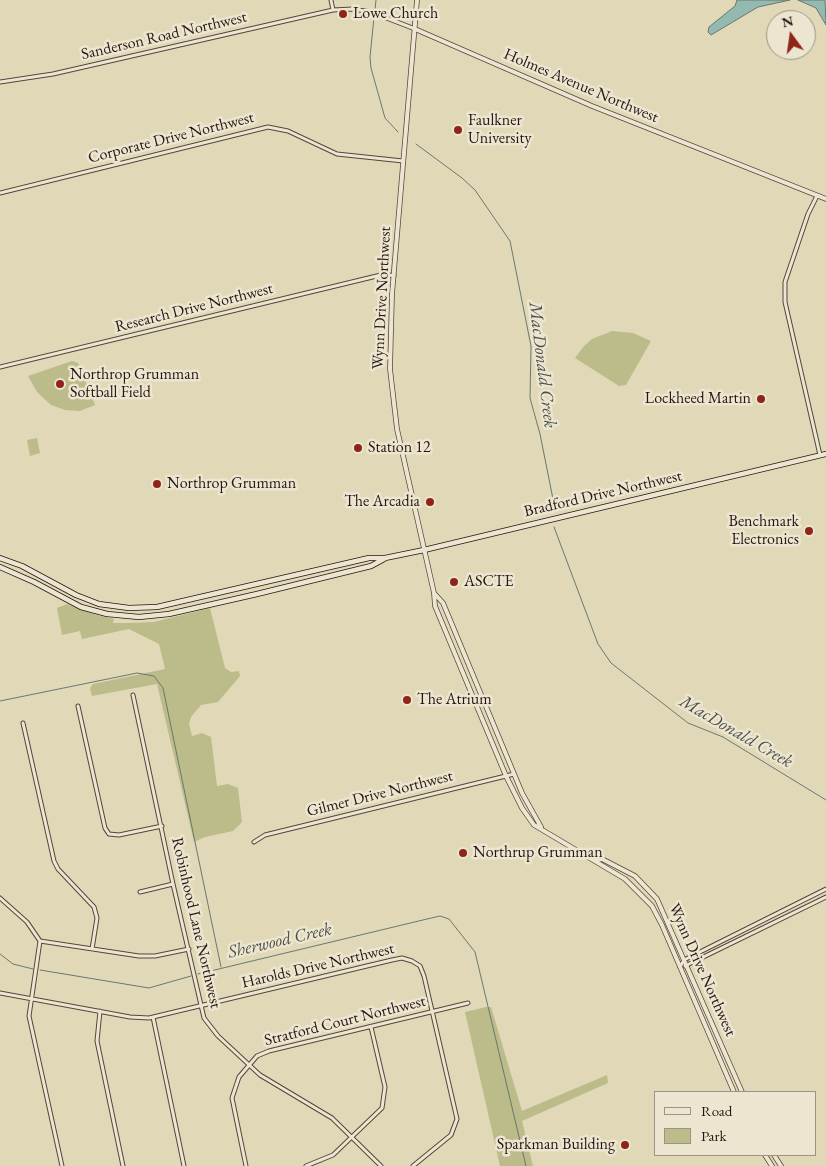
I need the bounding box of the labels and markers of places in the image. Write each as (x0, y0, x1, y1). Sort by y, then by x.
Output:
place label: Lowe Church (353, 4, 438, 24)
marker: Lowe Church (337, 8, 349, 20)
place label: Faulkner University (468, 111, 531, 149)
marker: Faulkner University (452, 124, 464, 136)
place label: Northrop Grumman Softball Field (70, 365, 199, 403)
marker: Northrop Grumman Softball Field (54, 378, 66, 390)
place label: Lockheed Martin (645, 389, 751, 409)
marker: Lockheed Martin (755, 393, 767, 405)
place label: Station 12 (368, 438, 431, 458)
marker: Station 12 (352, 442, 364, 454)
place label: Northrop Grumman (167, 474, 296, 494)
marker: Northrop Grumman (151, 478, 163, 490)
place label: The Arcadia (344, 492, 420, 512)
marker: The Arcadia (424, 496, 436, 508)
place label: Benchmark Electronics (728, 512, 799, 550)
marker: Benchmark Electronics (803, 525, 815, 537)
place label: ASCTE (464, 572, 514, 592)
marker: ASCTE (448, 576, 460, 588)
place label: The Atrium (417, 690, 492, 710)
marker: The Atrium (401, 694, 413, 706)
place label: Northrup Grumman (473, 843, 603, 863)
marker: Northrup Grumman (457, 847, 469, 859)
place label: Sparkman Building (497, 1135, 615, 1155)
marker: Sparkman Building (619, 1139, 631, 1151)

